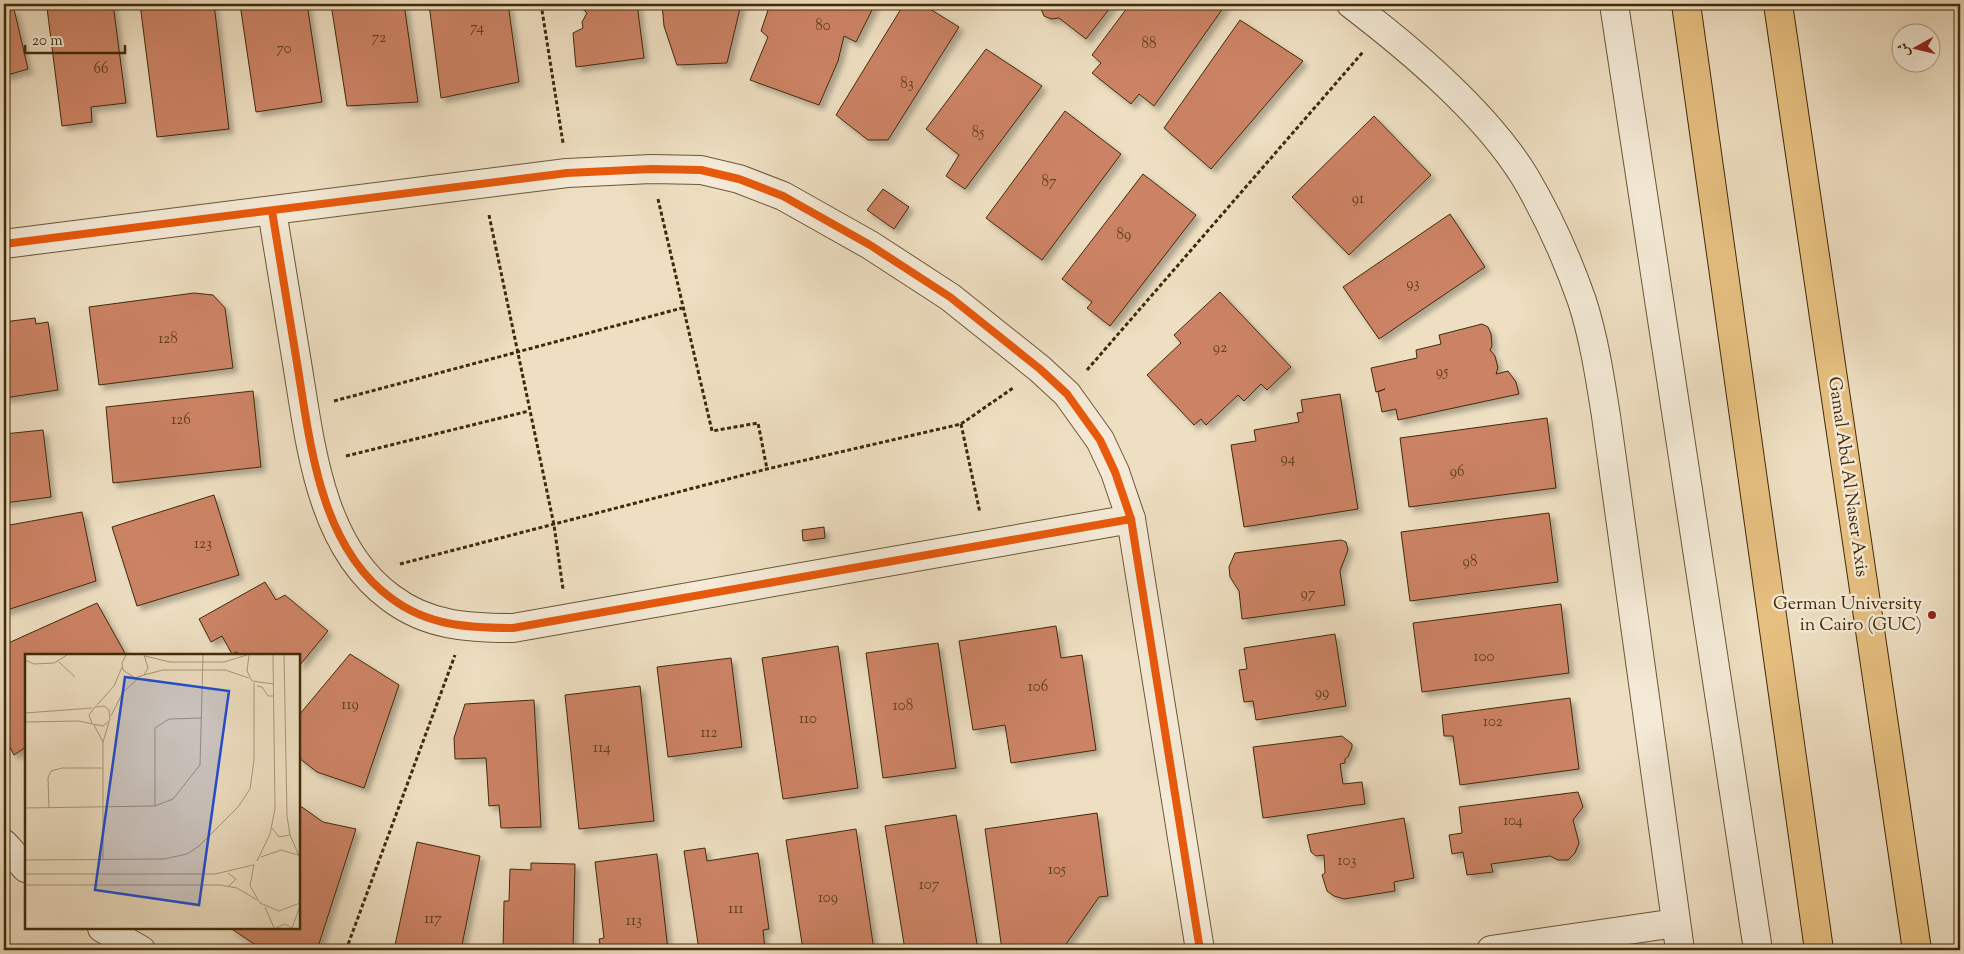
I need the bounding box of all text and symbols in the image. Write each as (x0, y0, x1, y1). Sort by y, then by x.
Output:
house number: 80 (815, 16, 831, 37)
house number: 74 (470, 18, 484, 39)
scale bar (25, 22, 125, 54)
north arrow (1892, 22, 1942, 72)
house number: 72 (372, 28, 386, 49)
text: 20 m (32, 31, 63, 52)
house number: 88 (1141, 34, 1157, 55)
house number: 70 (276, 39, 292, 60)
text: ش (1894, 41, 1916, 58)
house number: 66 (94, 59, 108, 80)
house number: 83 (900, 74, 914, 95)
house number: 85 (972, 123, 984, 144)
house number: 87 (1041, 172, 1057, 193)
house number: 91 (1352, 189, 1364, 210)
house number: 89 (1117, 225, 1131, 246)
house number: 93 (1406, 274, 1420, 295)
house number: 128 (158, 329, 178, 350)
house number: 92 (1213, 338, 1227, 359)
house number: 95 (1436, 362, 1448, 383)
street label: Gamal Abd Al Naser Axis (1820, 375, 1874, 579)
house number: 126 (171, 410, 191, 431)
house number: 94 (1281, 449, 1296, 470)
house number: 96 (1450, 462, 1464, 483)
house number: 123 (194, 534, 212, 555)
house number: 98 (1463, 552, 1477, 573)
house number: 97 (1301, 584, 1316, 605)
place label: German University in Cairo (GUC) (1773, 592, 1922, 639)
marker: German University in Cairo (GUC) (1926, 609, 1938, 621)
house number: 100 (1474, 647, 1494, 668)
inset map (25, 654, 300, 929)
house number: 106 (1028, 677, 1048, 698)
house number: 99 (1315, 683, 1329, 704)
house number: 119 (341, 695, 359, 716)
house number: 108 (893, 696, 913, 717)
house number: 110 (799, 709, 817, 730)
house number: 102 (1483, 712, 1503, 733)
house number: 112 (700, 723, 718, 744)
house number: 114 (593, 738, 611, 759)
house number: 104 (1503, 811, 1523, 832)
house number: 103 (1338, 851, 1356, 872)
house number: 105 (1048, 860, 1066, 881)
house number: 107 (919, 875, 940, 896)
house number: 109 (818, 888, 838, 909)
house number: 111 (728, 899, 744, 920)
house number: 117 (424, 909, 442, 930)
house number: 113 (626, 911, 642, 932)

